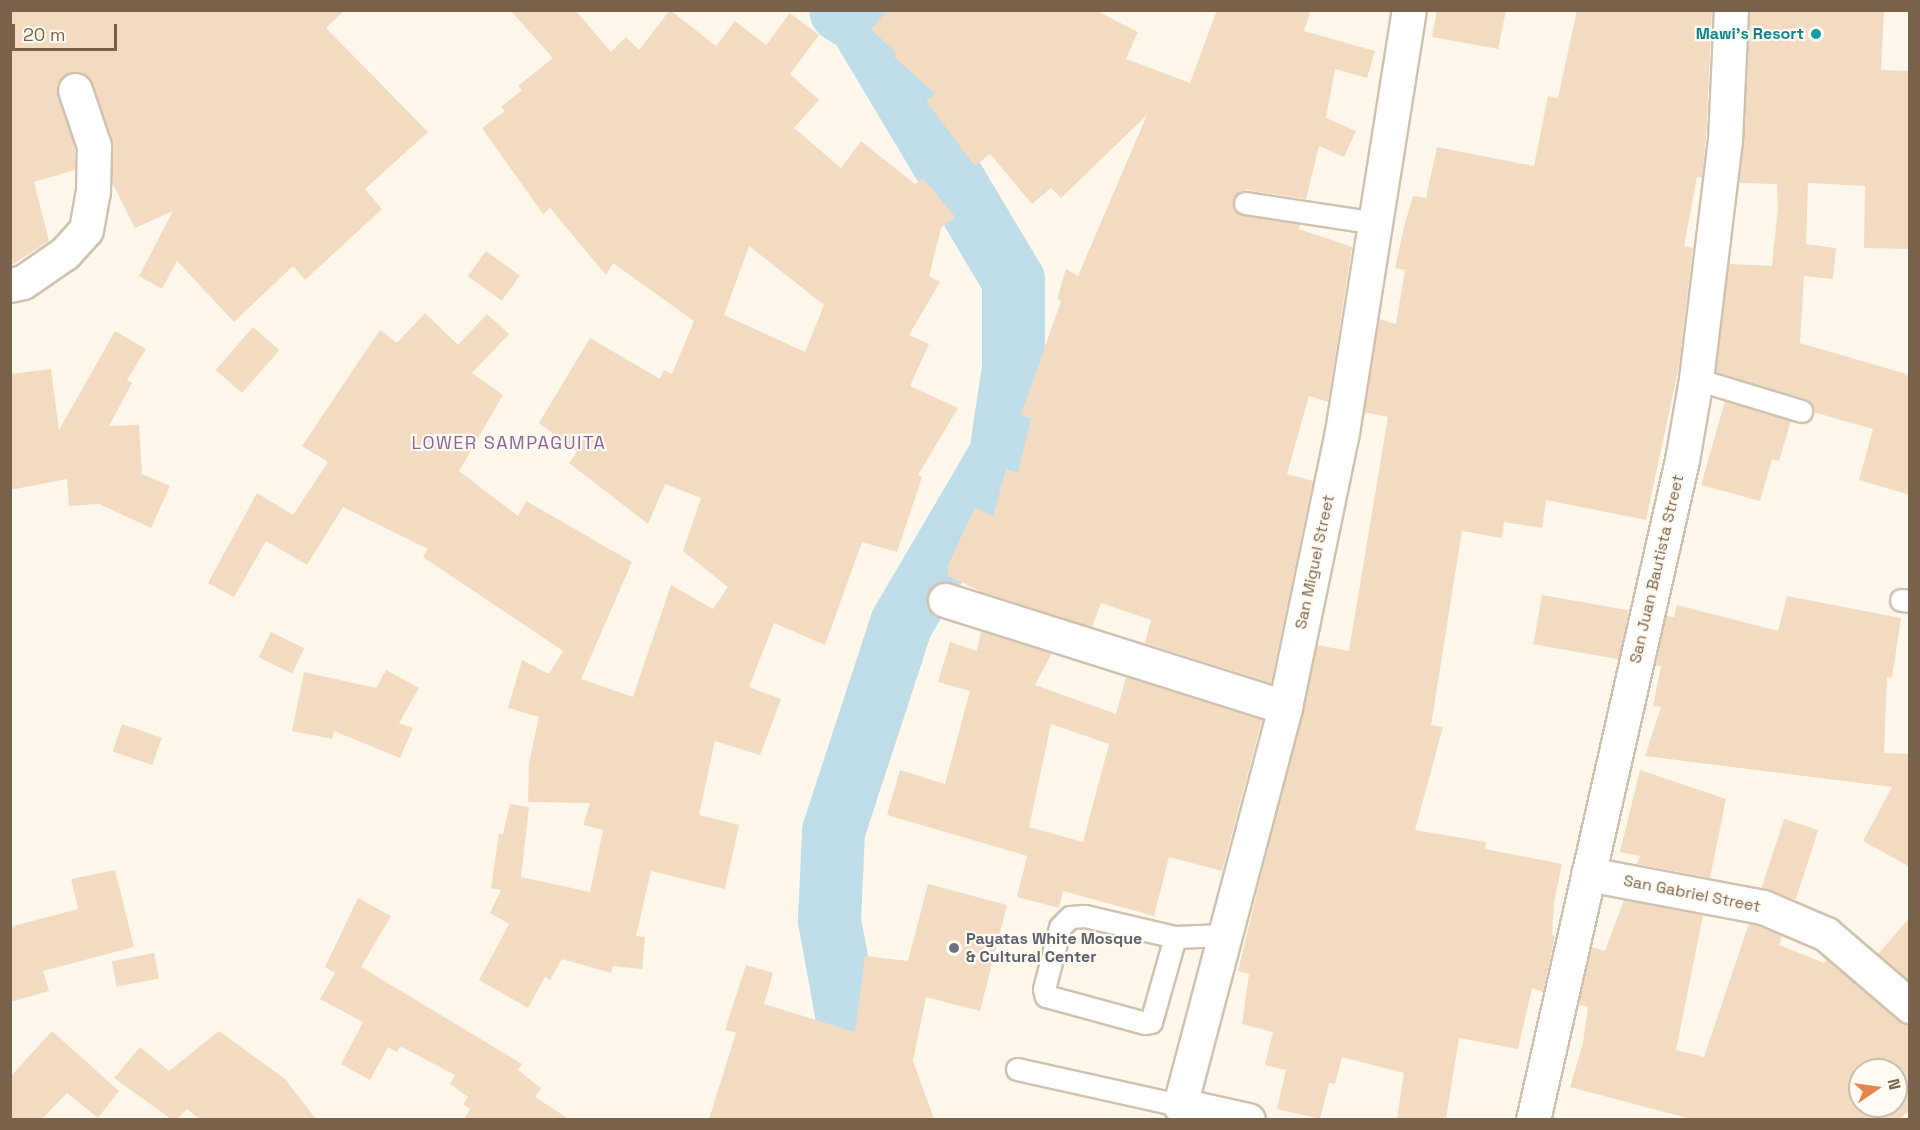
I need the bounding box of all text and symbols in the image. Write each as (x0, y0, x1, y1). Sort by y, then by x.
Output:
scale bar (15, 12, 120, 50)
text: 20 m (23, 23, 66, 46)
place label: Mawi's Resort (1696, 24, 1804, 44)
marker: Mawi's Resort (1809, 27, 1823, 41)
district label: LOWER SAMPAGUITA (412, 432, 606, 454)
street label: San Juan Bautista Street (1626, 473, 1688, 665)
street label: San Miguel Street (1291, 493, 1339, 631)
street label: San Gabriel Street (1622, 871, 1762, 917)
place label: Payatas White Mosque & Cultural Center (966, 929, 1142, 967)
marker: Payatas White Mosque & Cultural Center (947, 941, 961, 955)
north arrow (1848, 1058, 1908, 1118)
text: N (1883, 1077, 1906, 1092)

